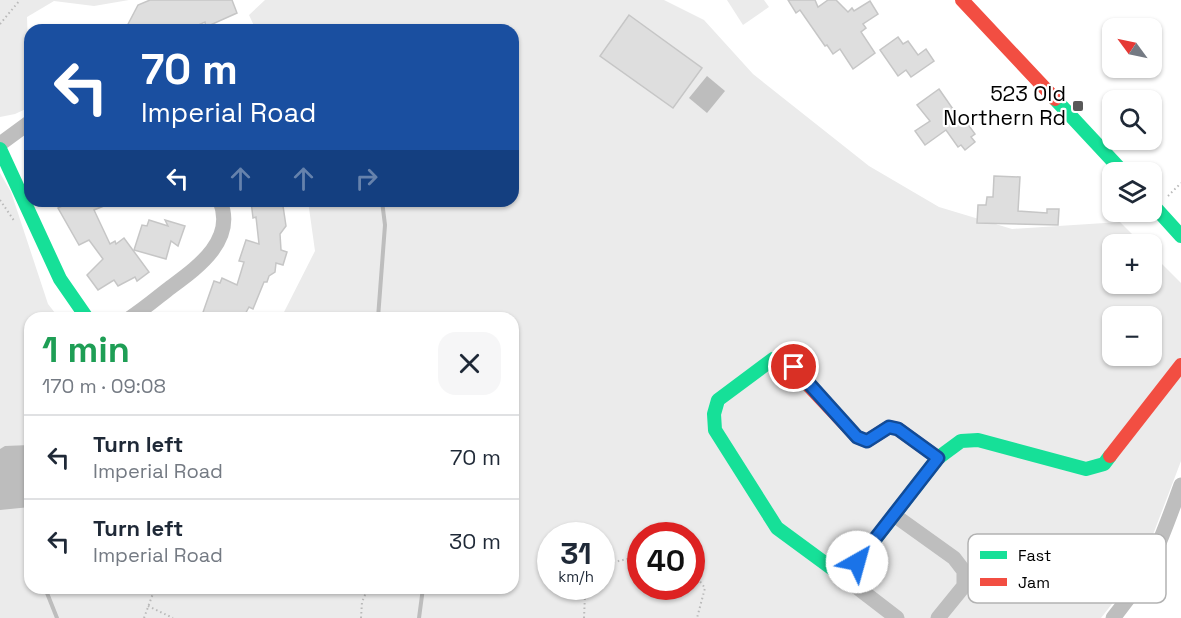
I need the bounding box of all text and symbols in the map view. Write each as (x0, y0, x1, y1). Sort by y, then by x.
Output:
north arrow (1102, 18, 1162, 78)
map controls (1102, 18, 1162, 366)
text: 70 m (141, 43, 238, 96)
icon: left (42, 48, 120, 126)
place label: 523 Old Northern Rd (943, 80, 1066, 131)
button: search (1102, 90, 1162, 150)
text: Imperial Road (141, 95, 316, 130)
marker: 523 Old Northern Rd (1071, 99, 1085, 113)
icon: left (161, 162, 194, 195)
icon: ahead (224, 162, 257, 195)
icon: ahead (287, 162, 320, 195)
icon: right (350, 162, 383, 195)
button: layers (1102, 162, 1162, 222)
button: + (1102, 234, 1162, 294)
button: − (1102, 306, 1162, 366)
text: 1 min (42, 327, 130, 373)
button: close (438, 332, 501, 395)
pin (768, 341, 819, 392)
icon: arrive (777, 350, 810, 383)
text: 170 m · 09:08 (42, 373, 166, 399)
text: Turn left (93, 430, 183, 458)
icon: left (42, 441, 75, 474)
text: 70 m (450, 443, 501, 471)
text: Imperial Road (93, 458, 223, 484)
text: Turn left (93, 514, 183, 542)
speed limit sign: 40 (627, 522, 705, 600)
icon: left (42, 525, 75, 558)
text: 30 m (449, 527, 501, 555)
position arrow (825, 530, 889, 594)
text: 31 (560, 534, 592, 573)
legend (968, 534, 1166, 603)
text: Imperial Road (93, 542, 223, 568)
text: Fast (1018, 545, 1051, 566)
text: km/h (558, 567, 594, 586)
text: Jam (1018, 572, 1050, 593)

